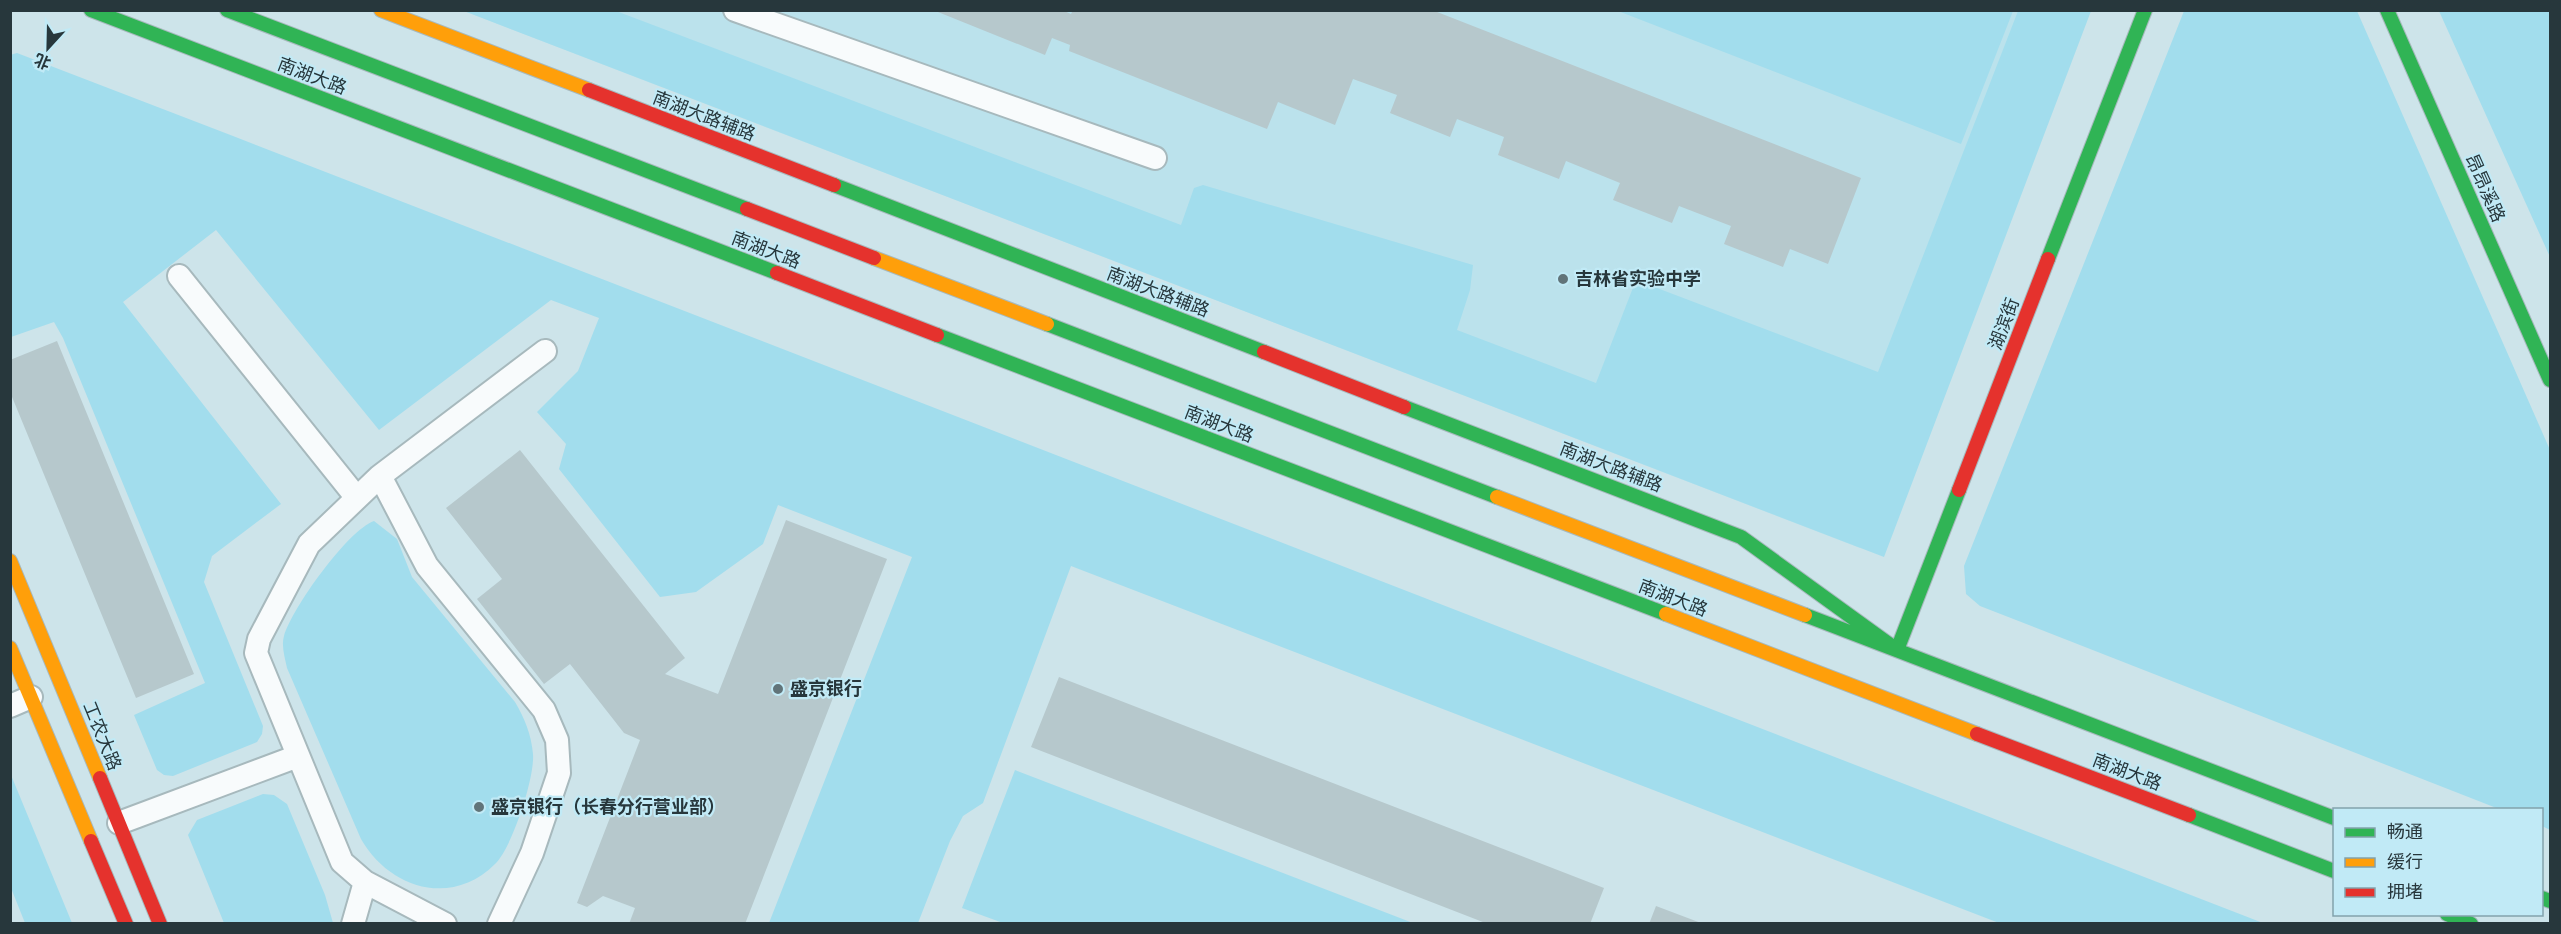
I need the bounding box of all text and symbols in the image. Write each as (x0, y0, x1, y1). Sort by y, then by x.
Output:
north arrow (18, 18, 78, 78)
text: 北 (32, 51, 53, 72)
street label: 南湖大路 (275, 54, 349, 98)
street label: 南湖大路辅路 (650, 87, 758, 145)
street label: 昂昂溪路 (2461, 151, 2509, 225)
street label: 南湖大路 (729, 228, 803, 272)
street label: 南湖大路辅路 (1104, 263, 1212, 321)
place label: 吉林省实验中学 (1575, 269, 1701, 289)
marker: 吉林省实验中学 (1556, 272, 1570, 286)
street label: 湖滨街 (1985, 295, 2023, 353)
street label: 南湖大路 (1182, 402, 1256, 446)
street label: 南湖大路辅路 (1557, 438, 1665, 496)
street label: 南湖大路 (1636, 576, 1710, 620)
place label: 盛京银行 (790, 678, 862, 699)
marker: 盛京银行 (771, 682, 785, 696)
street label: 工农大路 (79, 699, 125, 773)
street label: 南湖大路 (2090, 750, 2164, 794)
place label: 盛京银行（长春分行营业部） (491, 796, 725, 817)
marker: 盛京银行（长春分行营业部） (472, 800, 486, 814)
legend (2333, 808, 2543, 916)
text: 畅通 (2387, 822, 2423, 842)
text: 缓行 (2387, 852, 2423, 872)
text: 拥堵 (2387, 882, 2423, 902)

